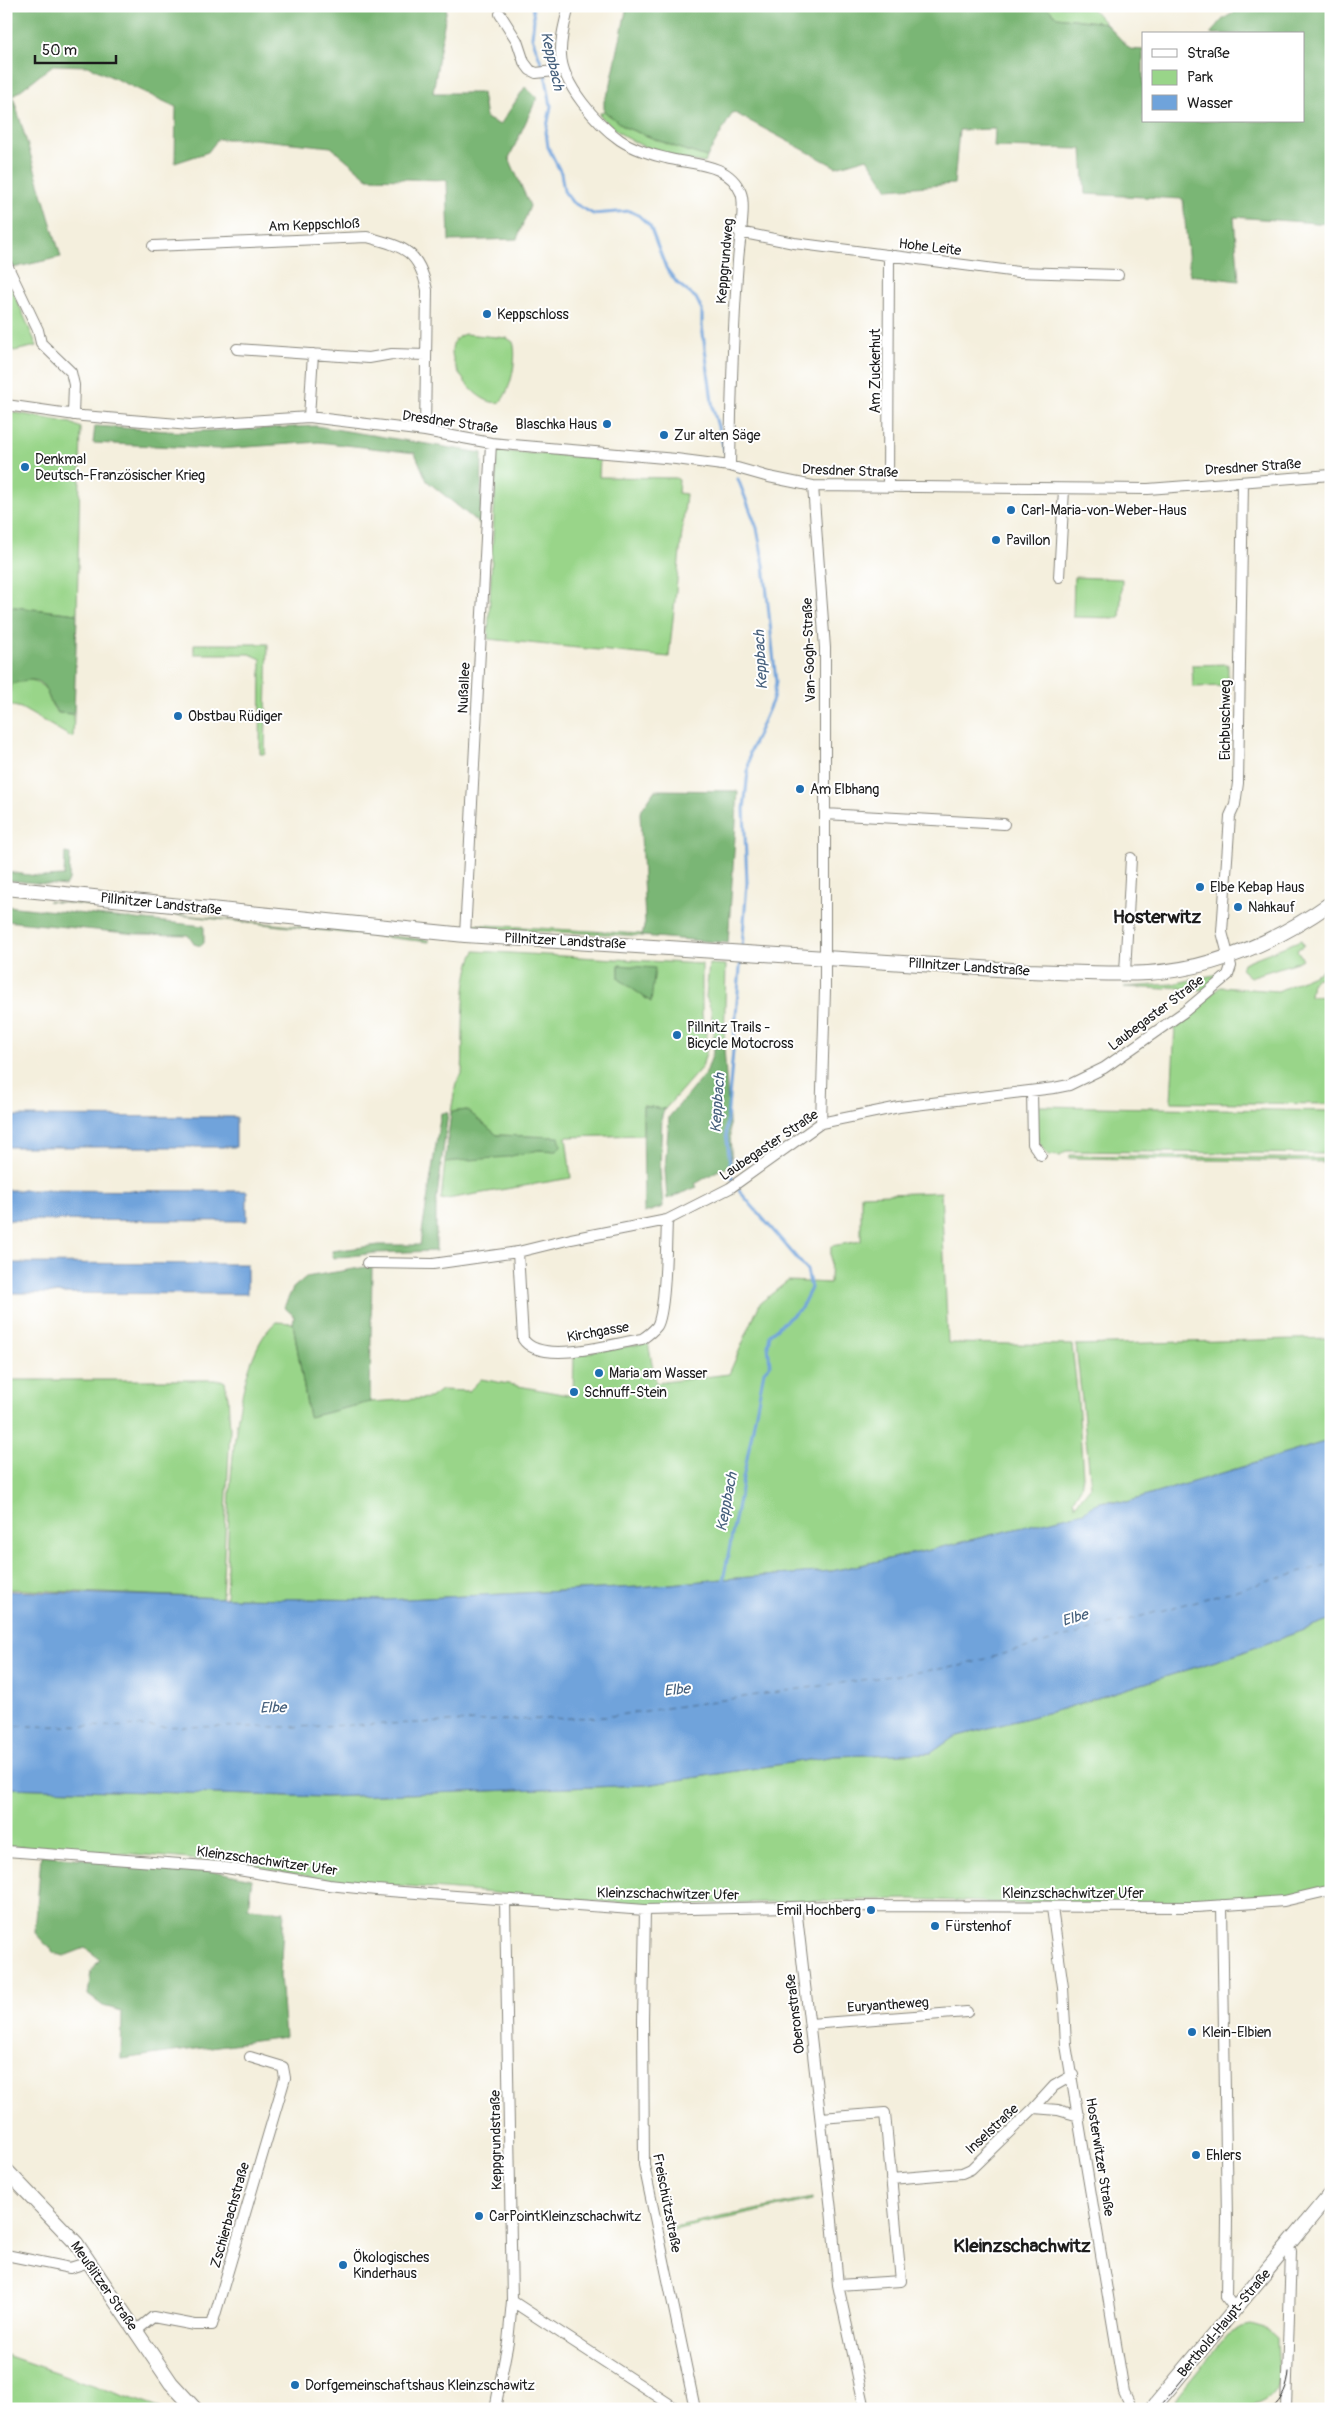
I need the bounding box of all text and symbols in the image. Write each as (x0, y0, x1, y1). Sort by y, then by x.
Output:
water label: Keppbach (536, 30, 568, 93)
scale bar (35, 32, 116, 64)
legend (1142, 32, 1304, 122)
text: 50 m (42, 41, 77, 60)
text: Straße (1187, 44, 1230, 63)
text: Park (1187, 68, 1214, 87)
text: Wasser (1187, 94, 1234, 113)
street label: Am Keppschloß (268, 215, 360, 235)
street label: Keppgrundweg (713, 218, 737, 304)
street label: Hohe Leite (898, 235, 962, 259)
place label: Keppschloss (497, 306, 570, 323)
marker: Keppschloss (481, 308, 493, 320)
street label: Am Zuckerhut (867, 328, 884, 413)
street label: Dresdner Straße (401, 407, 499, 437)
place label: Blaschka Haus (516, 416, 598, 433)
marker: Blaschka Haus (601, 418, 613, 430)
place label: Zur alten Säge (674, 427, 761, 444)
marker: Zur alten Säge (658, 429, 670, 441)
place label: Denkmal Deutsch-Französischer Krieg (35, 451, 205, 484)
street label: Dresdner Straße (1204, 455, 1302, 479)
marker: Denkmal Deutsch-Französischer Krieg (19, 461, 31, 473)
street label: Dresdner Straße (802, 461, 898, 481)
place label: Carl-Maria-von-Weber-Haus (1021, 502, 1187, 519)
marker: Carl-Maria-von-Weber-Haus (1005, 504, 1017, 516)
place label: Pavillon (1006, 532, 1051, 549)
marker: Pavillon (990, 534, 1002, 546)
street label: Van-Gogh-Straße (799, 597, 819, 703)
water label: Keppbach (750, 629, 772, 690)
street label: Nußallee (454, 662, 474, 714)
street label: Eichbuschweg (1217, 680, 1234, 760)
place label: Obstbau Rüdiger (188, 708, 283, 725)
marker: Obstbau Rüdiger (172, 710, 184, 722)
place label: Am Elbhang (810, 781, 879, 798)
marker: Am Elbhang (794, 783, 806, 795)
place label: Elbe Kebap Haus (1210, 879, 1305, 896)
marker: Elbe Kebap Haus (1194, 881, 1206, 893)
street label: Pillnitzer Landstraße (100, 889, 223, 919)
place label: Nahkauf (1248, 899, 1296, 916)
marker: Nahkauf (1232, 901, 1244, 913)
district label: Hosterwitz (1113, 905, 1201, 929)
street label: Pillnitzer Landstraße (504, 929, 626, 953)
street label: Pillnitzer Landstraße (908, 954, 1030, 980)
street label: Laubegaster Straße (1105, 971, 1207, 1054)
place label: Pillnitz Trails - Bicycle Motocross (687, 1019, 794, 1052)
marker: Pillnitz Trails - Bicycle Motocross (671, 1029, 683, 1041)
water label: Keppbach (706, 1072, 730, 1133)
street label: Laubegaster Straße (716, 1106, 822, 1184)
street label: Kirchgasse (566, 1318, 630, 1346)
place label: Maria am Wasser (609, 1365, 708, 1382)
marker: Maria am Wasser (593, 1367, 605, 1379)
place label: Schnuff-Stein (584, 1384, 667, 1401)
marker: Schnuff-Stein (568, 1386, 580, 1398)
water label: Keppbach (712, 1470, 742, 1533)
water label: Elbe (1060, 1605, 1092, 1631)
water label: Elbe (663, 1679, 693, 1701)
water label: Elbe (260, 1698, 288, 1718)
street label: Kleinzschachwitzer Ufer (195, 1843, 339, 1879)
street label: Kleinzschachwitzer Ufer (597, 1884, 739, 1904)
street label: Kleinzschachwitzer Ufer (1002, 1885, 1144, 1902)
place label: Emil Hochberg (777, 1902, 861, 1919)
marker: Emil Hochberg (865, 1904, 877, 1916)
place label: Fürstenhof (945, 1918, 1012, 1935)
marker: Fürstenhof (929, 1920, 941, 1932)
street label: Oberonstraße (782, 1973, 808, 2055)
street label: Euryantheweg (847, 1994, 929, 2016)
place label: Klein-Elbien (1202, 2024, 1272, 2041)
marker: Klein-Elbien (1186, 2026, 1198, 2038)
street label: Keppgrundstraße (487, 2090, 505, 2190)
street label: Hosterwitzer Straße (1082, 2096, 1118, 2218)
street label: Inselstraße (962, 2100, 1022, 2158)
place label: Ehlers (1206, 2147, 1242, 2164)
marker: Ehlers (1190, 2149, 1202, 2161)
street label: Freischützstraße (649, 2152, 685, 2254)
street label: Zschierbachstraße (207, 2160, 253, 2270)
place label: CarPointKleinzschachwitz (489, 2208, 641, 2225)
marker: CarPointKleinzschachwitz (473, 2210, 485, 2222)
district label: Kleinzschachwitz (953, 2234, 1091, 2258)
street label: Meußlitzer Straße (67, 2238, 141, 2334)
place label: Ökologisches Kinderhaus (353, 2248, 430, 2282)
marker: Ökologisches Kinderhaus (337, 2259, 349, 2271)
street label: Berthold-Haupt-Straße (1174, 2265, 1274, 2381)
place label: Dorfgemeinschaftshaus Kleinzschawitz (305, 2377, 535, 2394)
marker: Dorfgemeinschaftshaus Kleinzschawitz (289, 2379, 301, 2391)

